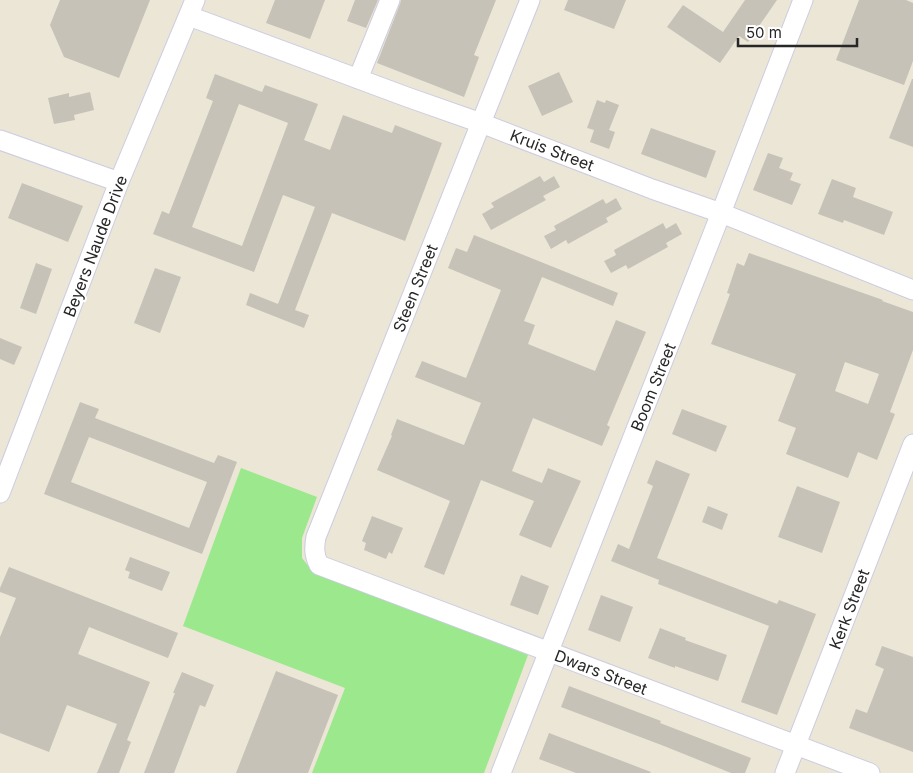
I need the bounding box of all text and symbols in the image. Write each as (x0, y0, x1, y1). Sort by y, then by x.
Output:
scale bar (738, 15, 857, 47)
text: 50 m (746, 23, 782, 42)
street label: Kruis Street (507, 125, 597, 175)
street label: Beyers Naude Drive (59, 172, 131, 320)
street label: Steen Street (388, 241, 442, 335)
street label: Boom Street (626, 340, 680, 434)
street label: Kerk Street (825, 566, 873, 652)
street label: Dwars Street (552, 645, 650, 699)

